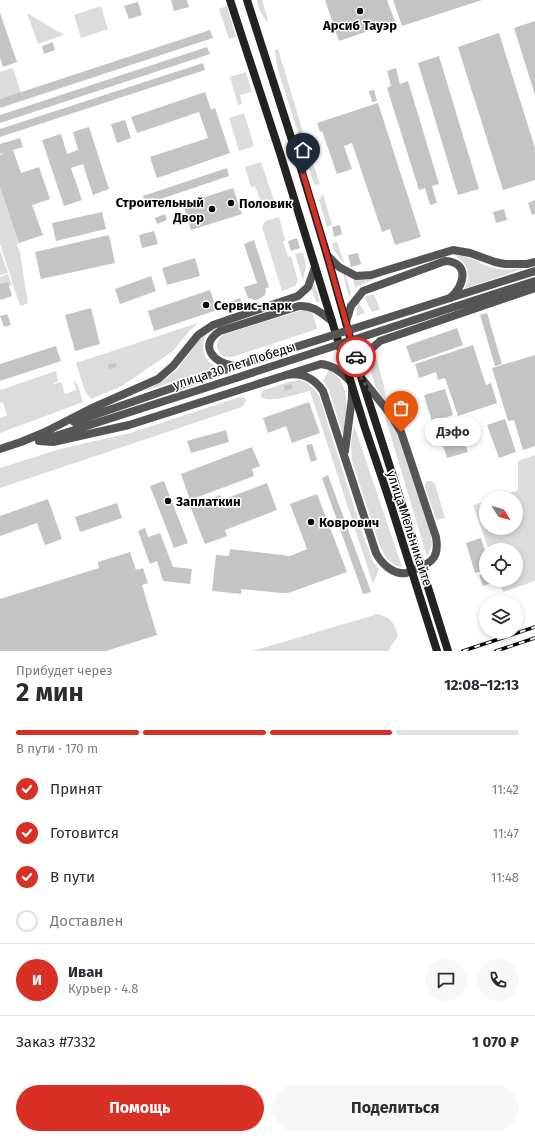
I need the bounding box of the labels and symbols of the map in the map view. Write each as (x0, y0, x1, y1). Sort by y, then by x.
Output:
marker: Арсиб Тауэр (355, 6, 365, 16)
place label: Арсиб Тауэр (322, 18, 397, 33)
pin (286, 133, 320, 174)
place label: Строительный Двор (116, 195, 204, 225)
place label: Половик (239, 196, 293, 211)
marker: Половик (226, 198, 236, 208)
marker: Строительный Двор (207, 204, 217, 214)
place label: Сервис-парк (214, 298, 293, 313)
marker: Сервис-парк (201, 300, 211, 310)
courier (336, 337, 376, 377)
street label: улица 30 лет Победы (171, 339, 297, 392)
pin (384, 391, 418, 432)
callout: Дэфо (425, 418, 481, 446)
street label: улица Мельникайте (384, 469, 435, 588)
north arrow (479, 491, 523, 535)
place label: Заплаткин (175, 494, 241, 509)
marker: Заплаткин (163, 496, 173, 506)
place label: Коврович (319, 515, 379, 530)
marker: Коврович (306, 517, 316, 527)

